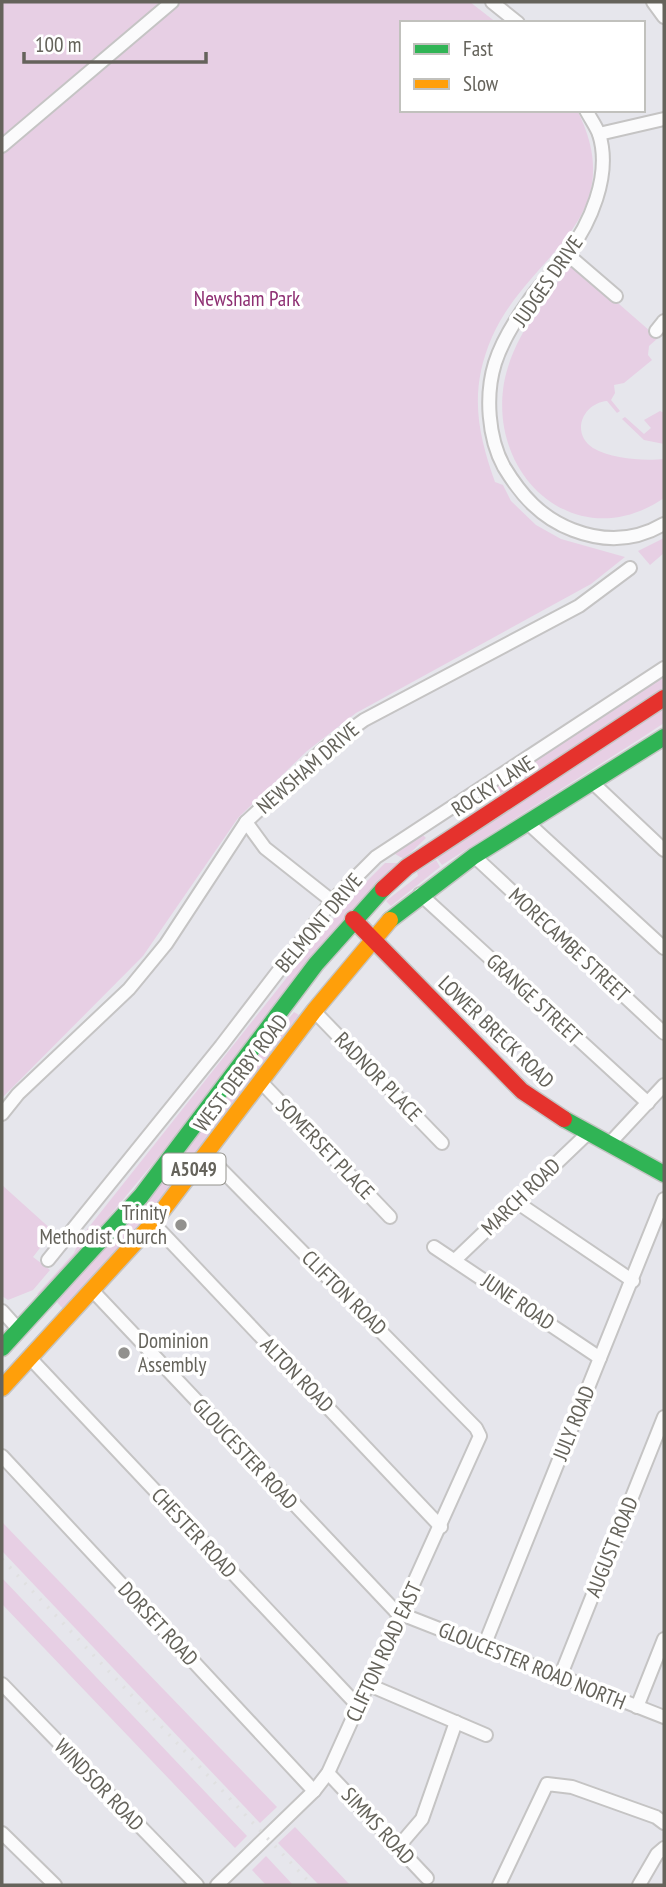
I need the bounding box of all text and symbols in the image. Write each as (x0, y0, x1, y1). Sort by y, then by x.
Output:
scale bar (24, 21, 206, 65)
legend (400, 21, 645, 112)
text: 100 m (35, 31, 81, 58)
text: Fast (463, 35, 493, 62)
text: Slow (463, 70, 499, 97)
street label: JUDGES DRIVE (506, 230, 589, 332)
park label: Newsham Park (194, 285, 300, 312)
street label: NEWSHAM DRIVE (251, 716, 365, 820)
street label: ROCKY LANE (446, 749, 539, 822)
street label: BELMONT DRIVE (269, 867, 368, 978)
street label: MORECAMBE STREET (503, 882, 636, 1008)
street label: GRANGE STREET (481, 948, 588, 1050)
street label: LOWER BRECK ROAD (433, 970, 560, 1094)
street label: WEST DERBY ROAD (188, 1009, 294, 1137)
street label: RADNOR PLACE (329, 1026, 428, 1127)
street label: SOMERSET PLACE (270, 1092, 380, 1205)
street label: MARCH ROAD (475, 1152, 566, 1241)
road number: A5049 (162, 1154, 226, 1184)
place label: Trinity Methodist Church (39, 1199, 167, 1250)
marker: Trinity Methodist Church (173, 1217, 189, 1233)
street label: CLIFTON ROAD (296, 1244, 393, 1341)
street label: JUNE ROAD (476, 1267, 560, 1336)
place label: Dominion Assembly (138, 1327, 208, 1378)
street label: ALTON ROAD (255, 1331, 340, 1418)
marker: Dominion Assembly (116, 1345, 132, 1361)
street label: JULY ROAD (546, 1382, 601, 1465)
street label: GLOUCESTER ROAD (187, 1392, 304, 1515)
street label: CHESTER ROAD (146, 1482, 243, 1583)
street label: AUGUST ROAD (579, 1493, 644, 1601)
street label: DORSET ROAD (113, 1576, 204, 1671)
street label: CLIFTON ROAD EAST (339, 1577, 428, 1726)
street label: GLOUCESTER ROAD NORTH (435, 1616, 630, 1715)
street label: WINDSOR ROAD (49, 1733, 150, 1836)
street label: SIMMS ROAD (336, 1781, 421, 1870)

